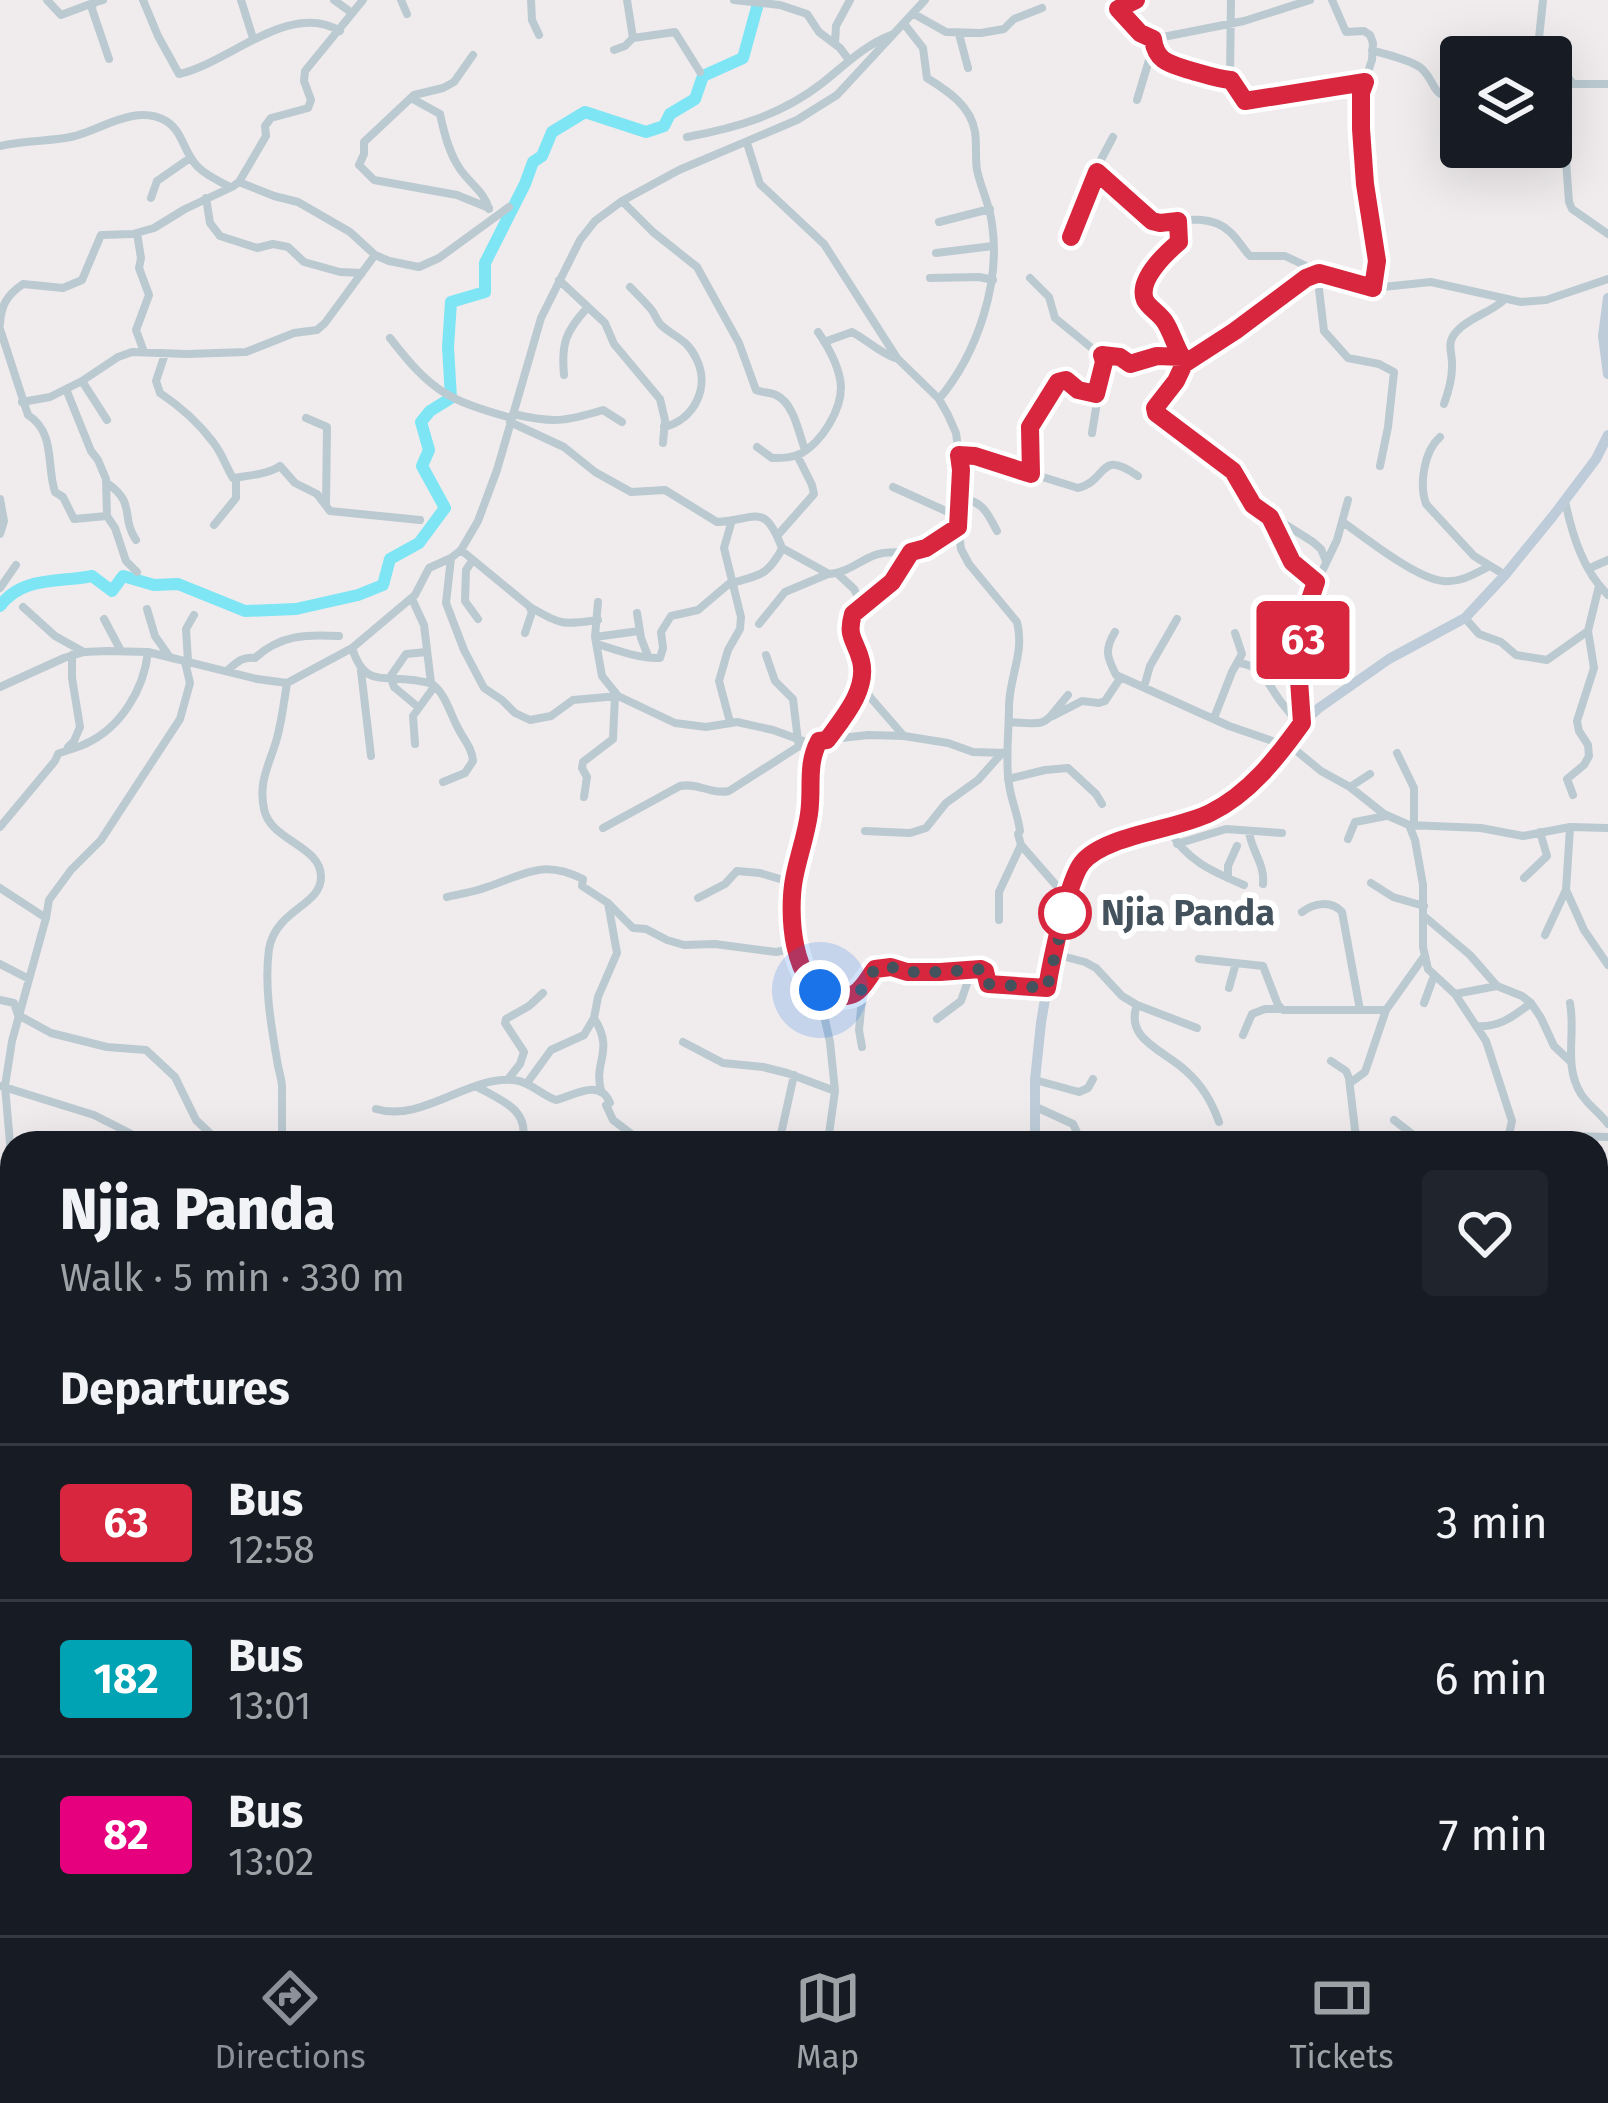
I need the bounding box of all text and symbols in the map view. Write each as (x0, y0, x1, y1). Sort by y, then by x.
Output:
map controls (1440, 36, 1572, 168)
button: layers (1440, 36, 1572, 168)
line badge: 63 (1249, 601, 1357, 679)
text: 63 (1280, 615, 1326, 665)
marker: Njia Panda (1040, 888, 1090, 938)
place label: Njia Panda (1101, 891, 1275, 935)
your location (790, 960, 850, 1020)
button: heart (1422, 1170, 1548, 1296)
text: Njia Panda (60, 1176, 335, 1244)
text: Walk · 5 min · 330 m (60, 1255, 405, 1301)
text: Departures (60, 1362, 290, 1416)
text: Bus (228, 1473, 303, 1527)
text: 3 min (1436, 1496, 1548, 1550)
text: 63 (103, 1498, 149, 1548)
text: 12:58 (228, 1527, 315, 1573)
text: Bus (228, 1629, 303, 1683)
text: 6 min (1434, 1652, 1548, 1706)
text: 182 (93, 1654, 159, 1704)
text: 13:01 (228, 1683, 311, 1729)
text: Bus (228, 1785, 303, 1839)
text: 7 min (1438, 1808, 1548, 1862)
text: 82 (103, 1810, 149, 1860)
text: 13:02 (228, 1839, 314, 1885)
tab: Directions (214, 1965, 366, 2077)
tab: Map (795, 1965, 861, 2077)
tab: Tickets (1290, 1965, 1394, 2077)

